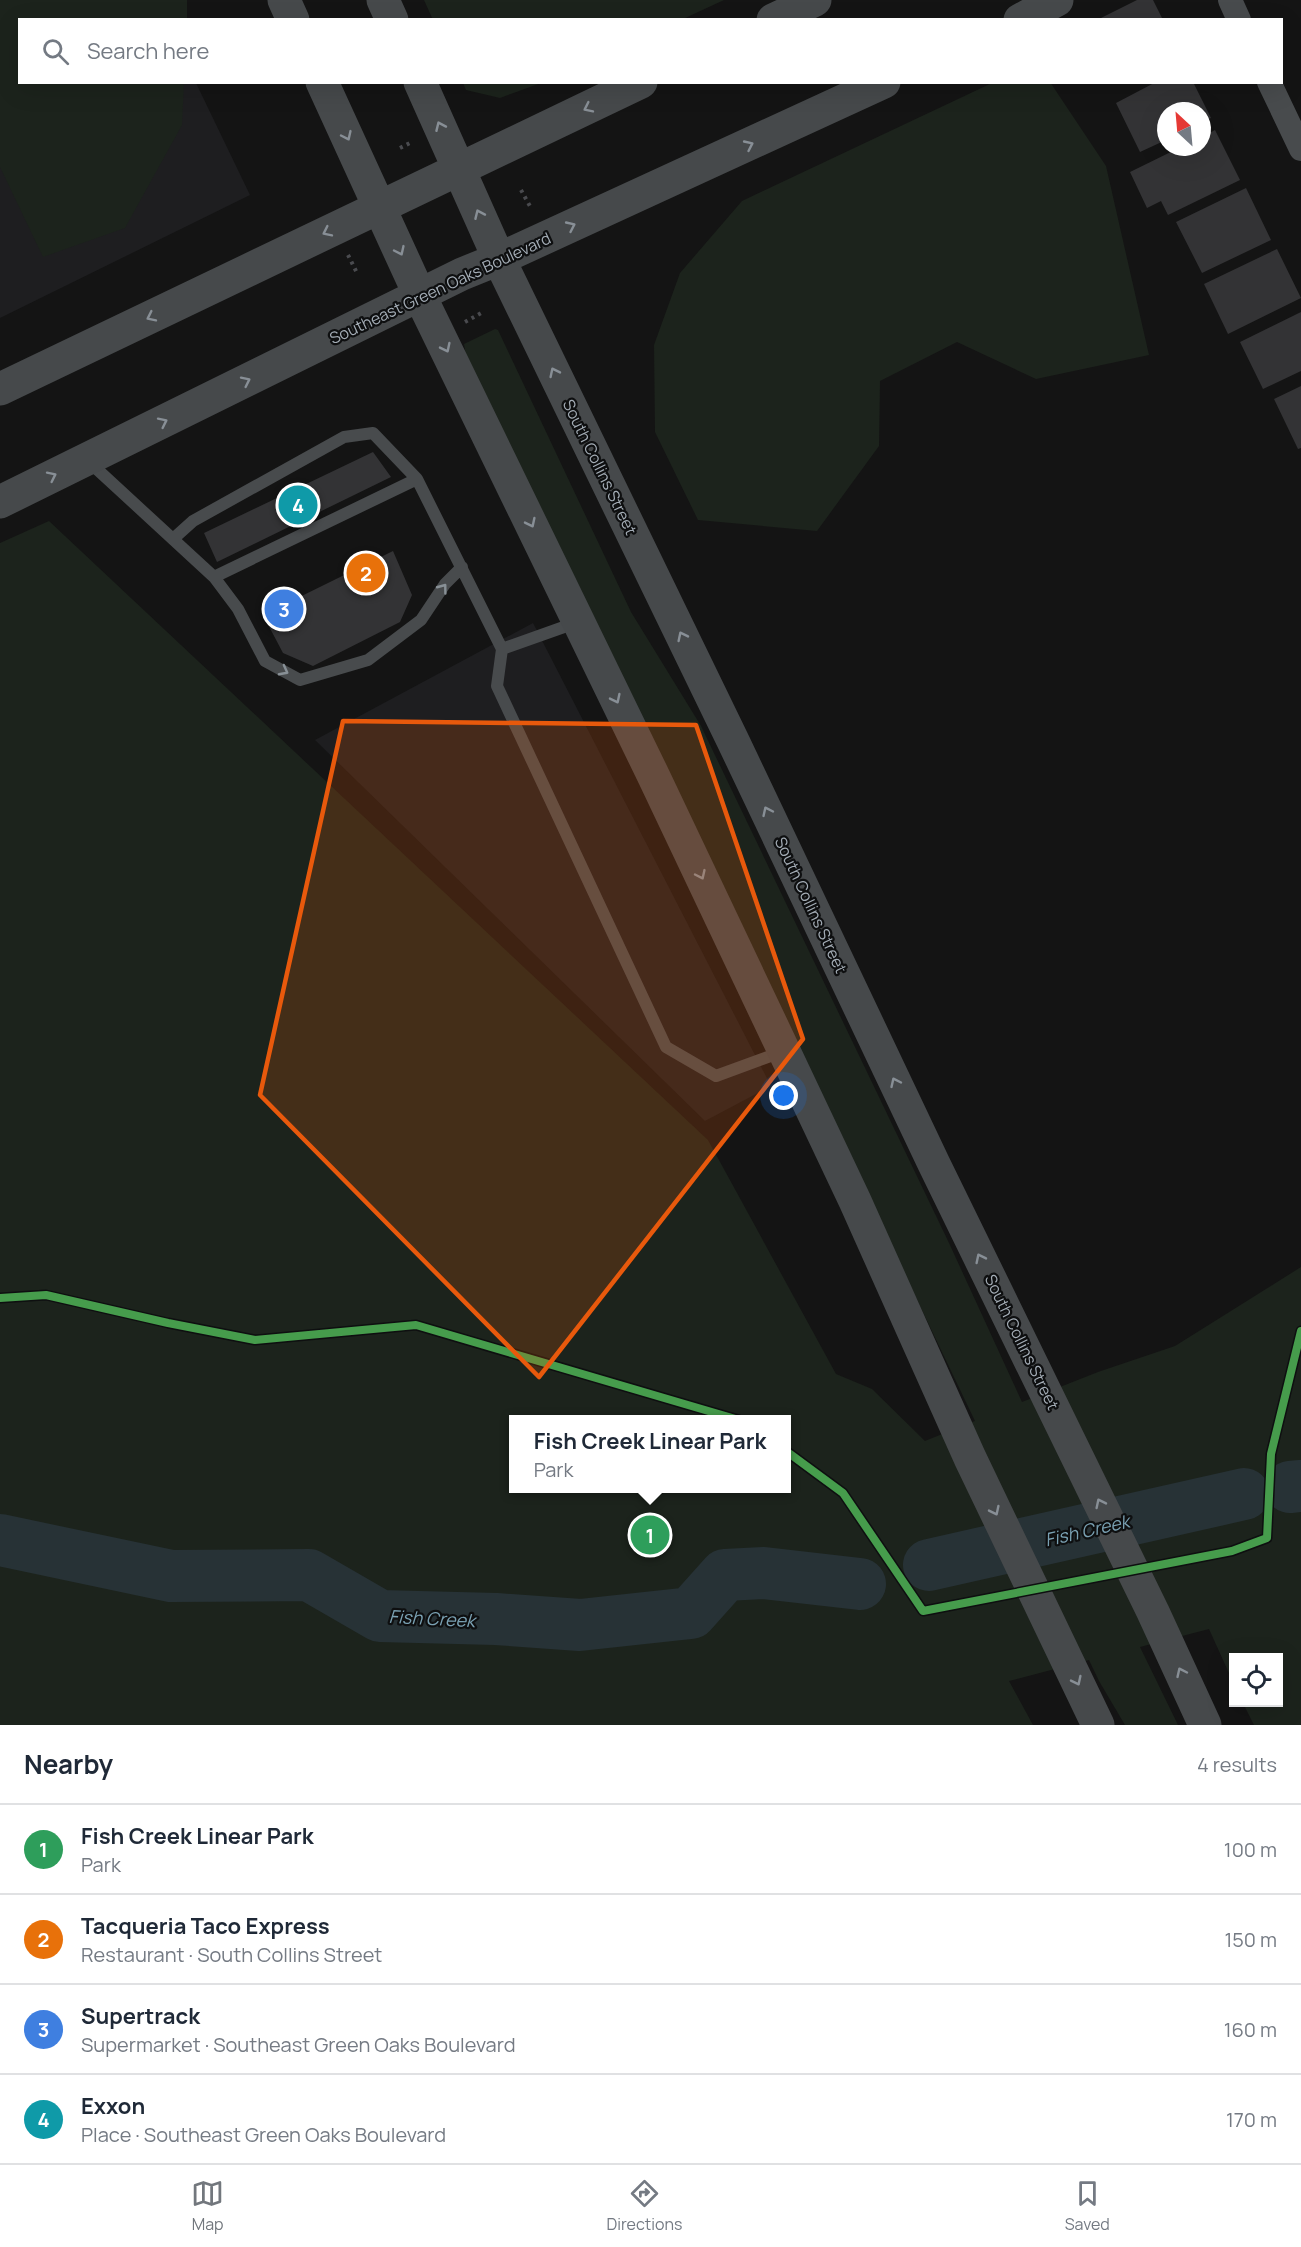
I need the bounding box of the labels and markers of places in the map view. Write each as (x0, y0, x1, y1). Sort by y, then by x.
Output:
pin: 4 (278, 482, 318, 528)
pin: 2 (346, 550, 386, 596)
pin: 3 (264, 586, 304, 632)
pin: 1 (630, 1512, 670, 1558)

